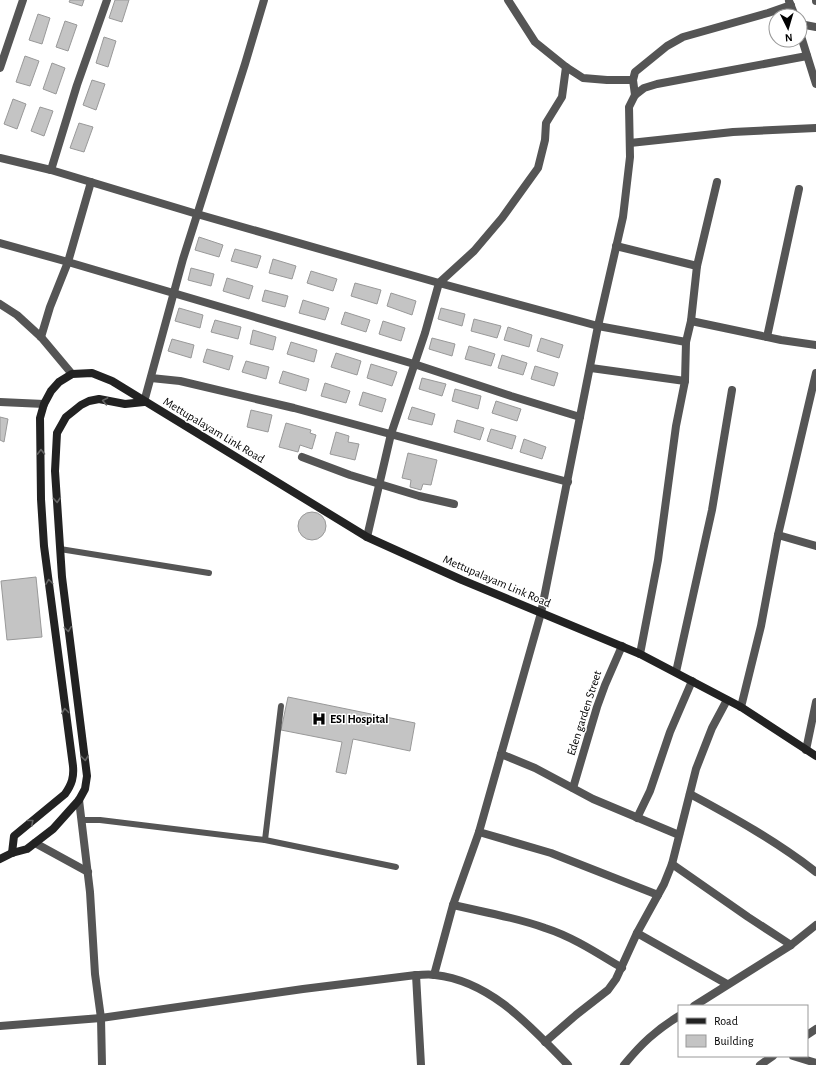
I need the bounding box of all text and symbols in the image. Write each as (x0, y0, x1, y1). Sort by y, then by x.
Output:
north arrow (768, 8, 808, 48)
text: N (785, 32, 793, 43)
street label: Mettupalayam Link Road (161, 395, 267, 466)
one-way arrow (102, 397, 109, 405)
one-way arrow (37, 449, 45, 455)
one-way arrow (52, 497, 61, 503)
street label: Mettupalayam Link Road (441, 553, 553, 610)
one-way arrow (45, 579, 54, 585)
one-way arrow (63, 626, 72, 632)
street label: Eden garden Street (565, 669, 603, 757)
one-way arrow (61, 708, 70, 714)
hospital icon: ESI Hospital (311, 711, 327, 727)
place label: ESI Hospital (330, 713, 388, 725)
one-way arrow (80, 755, 89, 761)
one-way arrow (27, 820, 34, 827)
legend (678, 1005, 808, 1057)
text: Road (714, 1015, 738, 1027)
text: Building (714, 1035, 754, 1047)

